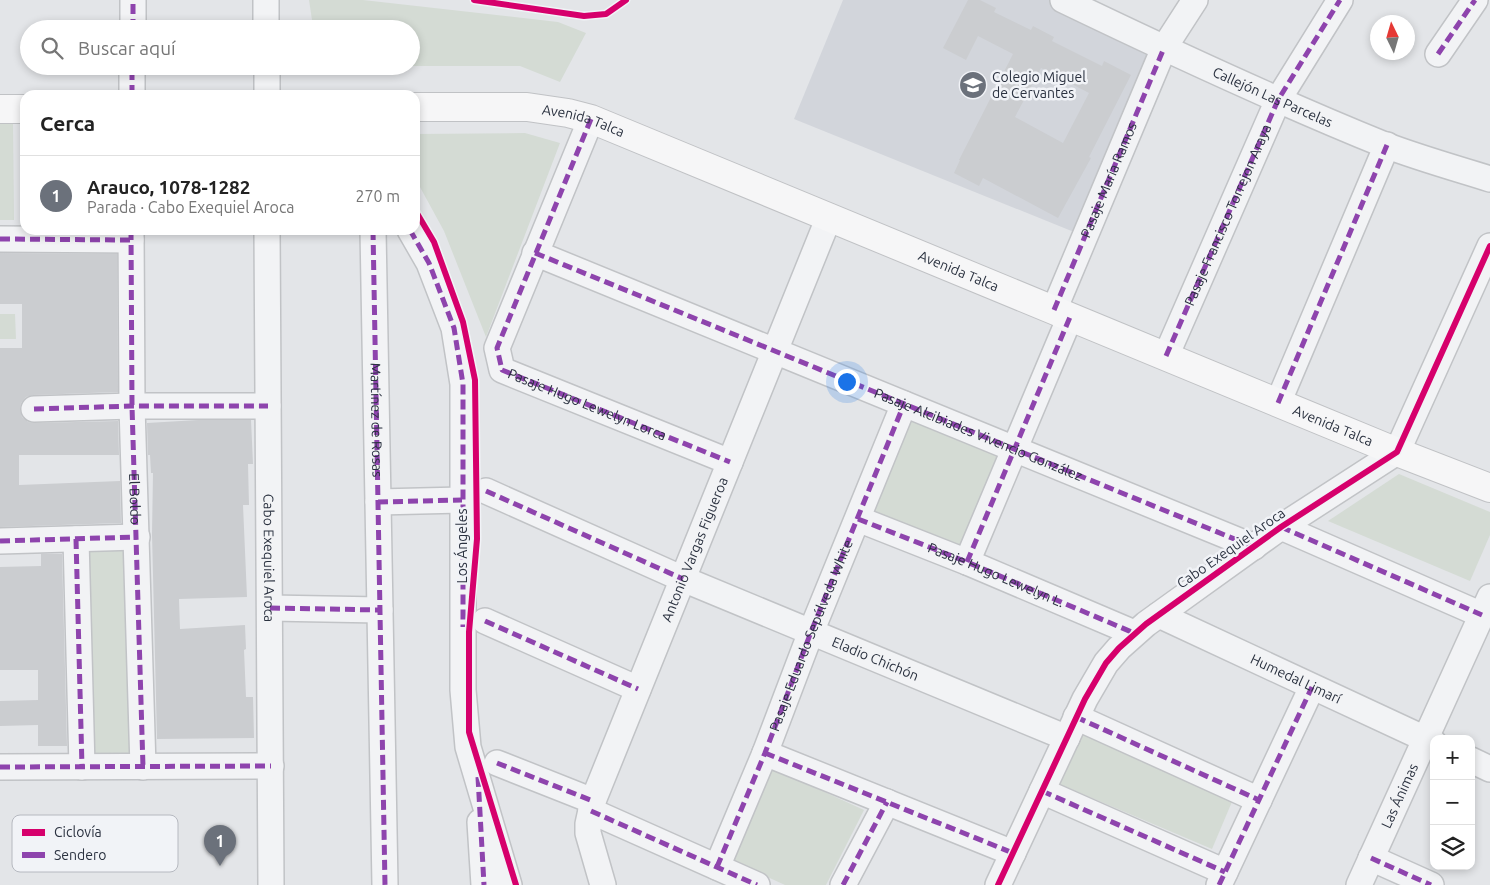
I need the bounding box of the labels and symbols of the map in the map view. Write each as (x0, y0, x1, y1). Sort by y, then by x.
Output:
north arrow (1370, 15, 1415, 60)
street label: Callejón Las Parcelas (1210, 64, 1335, 130)
place label: Colegio Miguel de Cervantes (992, 69, 1086, 101)
school or university icon: Colegio Miguel de Cervantes (958, 70, 988, 100)
street label: Avenida Talca (541, 101, 627, 140)
street label: Pasaje María Ramos (1077, 120, 1140, 240)
street label: Pasaje Francisco Torrejon Araya (1181, 122, 1274, 308)
street label: Avenida Talca (916, 247, 1001, 295)
street label: Martínez de Rosas (367, 363, 386, 477)
street label: Pasaje Hugo Lewelyn Lorca (506, 365, 669, 444)
your location (834, 369, 860, 395)
street label: Pasaje Alcibiades Vivencio González (872, 385, 1085, 484)
street label: Avenida Talca (1290, 402, 1375, 449)
street label: El Boldo (126, 473, 144, 525)
street label: Antonio Vargas Figueroa (658, 475, 731, 624)
street label: Cabo Exequiel Aroca (261, 494, 277, 622)
street label: Cabo Exequiel Aroca (1174, 505, 1288, 591)
street label: Los Ángeles (453, 509, 470, 583)
street label: Pasaje Eduardo Sepúlveda White (766, 537, 856, 734)
street label: Pasaje Hugo Lewelyn L. (926, 539, 1067, 610)
street label: Eladio Chichón (830, 634, 921, 684)
street label: Humedal Limarí (1248, 651, 1344, 707)
street label: Las Ánimas (1378, 761, 1421, 831)
legend (12, 815, 178, 872)
text: Ciclovía (54, 824, 102, 840)
pin: 1 (204, 825, 236, 866)
text: Sendero (54, 847, 106, 863)

